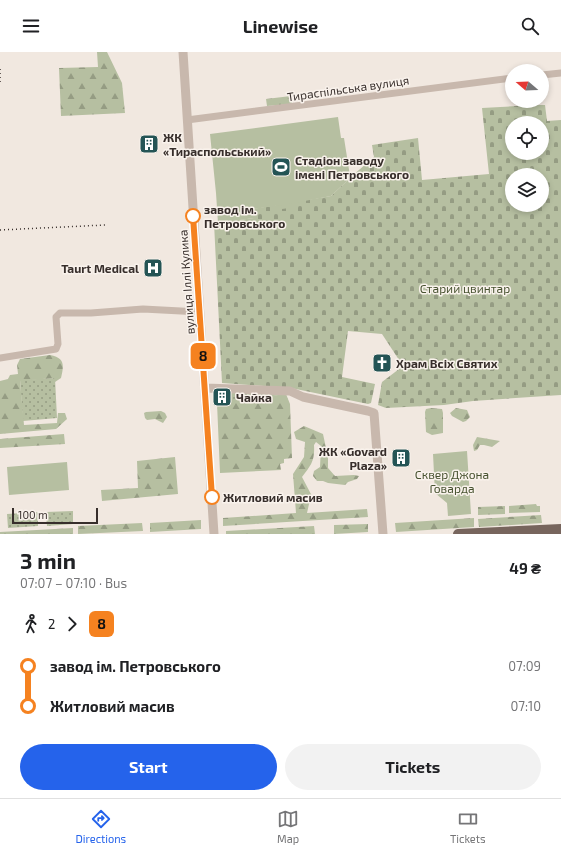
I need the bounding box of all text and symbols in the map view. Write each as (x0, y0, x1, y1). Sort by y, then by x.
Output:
icon: menu (20, 15, 42, 37)
text: Linewise (243, 15, 318, 37)
icon: search (519, 15, 541, 37)
north arrow (505, 64, 549, 108)
map controls (505, 64, 549, 212)
street label: Тираспільська вулиця (286, 72, 410, 104)
button: locate (505, 116, 549, 160)
place label: ЖК «Тираспольський» (163, 130, 271, 158)
building icon: ЖК «Тираспольський» (138, 133, 160, 155)
place label: Стадіон заводу імені Петровського (295, 153, 409, 181)
sports icon: Стадіон заводу імені Петровського (270, 156, 292, 178)
button: layers (505, 168, 549, 212)
place label: завод ім. Петровського (204, 202, 285, 230)
marker: завод ім. Петровського (185, 208, 201, 224)
street label: вулиця Іллі Кулика (175, 229, 198, 335)
hospital icon: Taurt Medical (142, 257, 164, 279)
place label: Taurt Medical (61, 261, 139, 275)
park label: Старий цвинтар (420, 281, 510, 295)
line badge: 8 (190, 343, 216, 369)
text: 8 (199, 347, 207, 364)
church icon: Храм Всіх Святих (371, 352, 393, 374)
place label: Храм Всіх Святих (396, 356, 498, 370)
building icon: Чайка (211, 386, 233, 408)
place label: Чайка (236, 390, 272, 404)
place label: ЖК «Govard Plaza» (319, 444, 387, 472)
building icon: ЖК «Govard Plaza» (390, 447, 412, 469)
park label: Сквер Джона Говарда (415, 467, 489, 495)
marker: Житловий масив (204, 489, 220, 505)
place label: Житловий масив (223, 490, 323, 504)
scale bar (12, 506, 98, 525)
text: 100 m (18, 508, 48, 521)
text: 3 min (20, 547, 76, 573)
text: 49 ₴ (509, 559, 541, 577)
text: 07:07 – 07:10 · Bus (20, 575, 127, 591)
icon: walk (20, 613, 42, 635)
icon: forward (61, 613, 83, 635)
text: 8 (97, 615, 106, 632)
text: 2 (48, 616, 55, 632)
text: завод ім. Петровського (50, 657, 221, 675)
text: 07:09 (508, 658, 541, 674)
text: Житловий масив (50, 697, 175, 715)
text: 07:10 (510, 698, 541, 714)
button: Start (20, 744, 277, 790)
button: Tickets (285, 744, 541, 790)
tab: Directions (75, 808, 126, 845)
tab: Map (277, 808, 299, 845)
tab: Tickets (450, 808, 486, 845)

